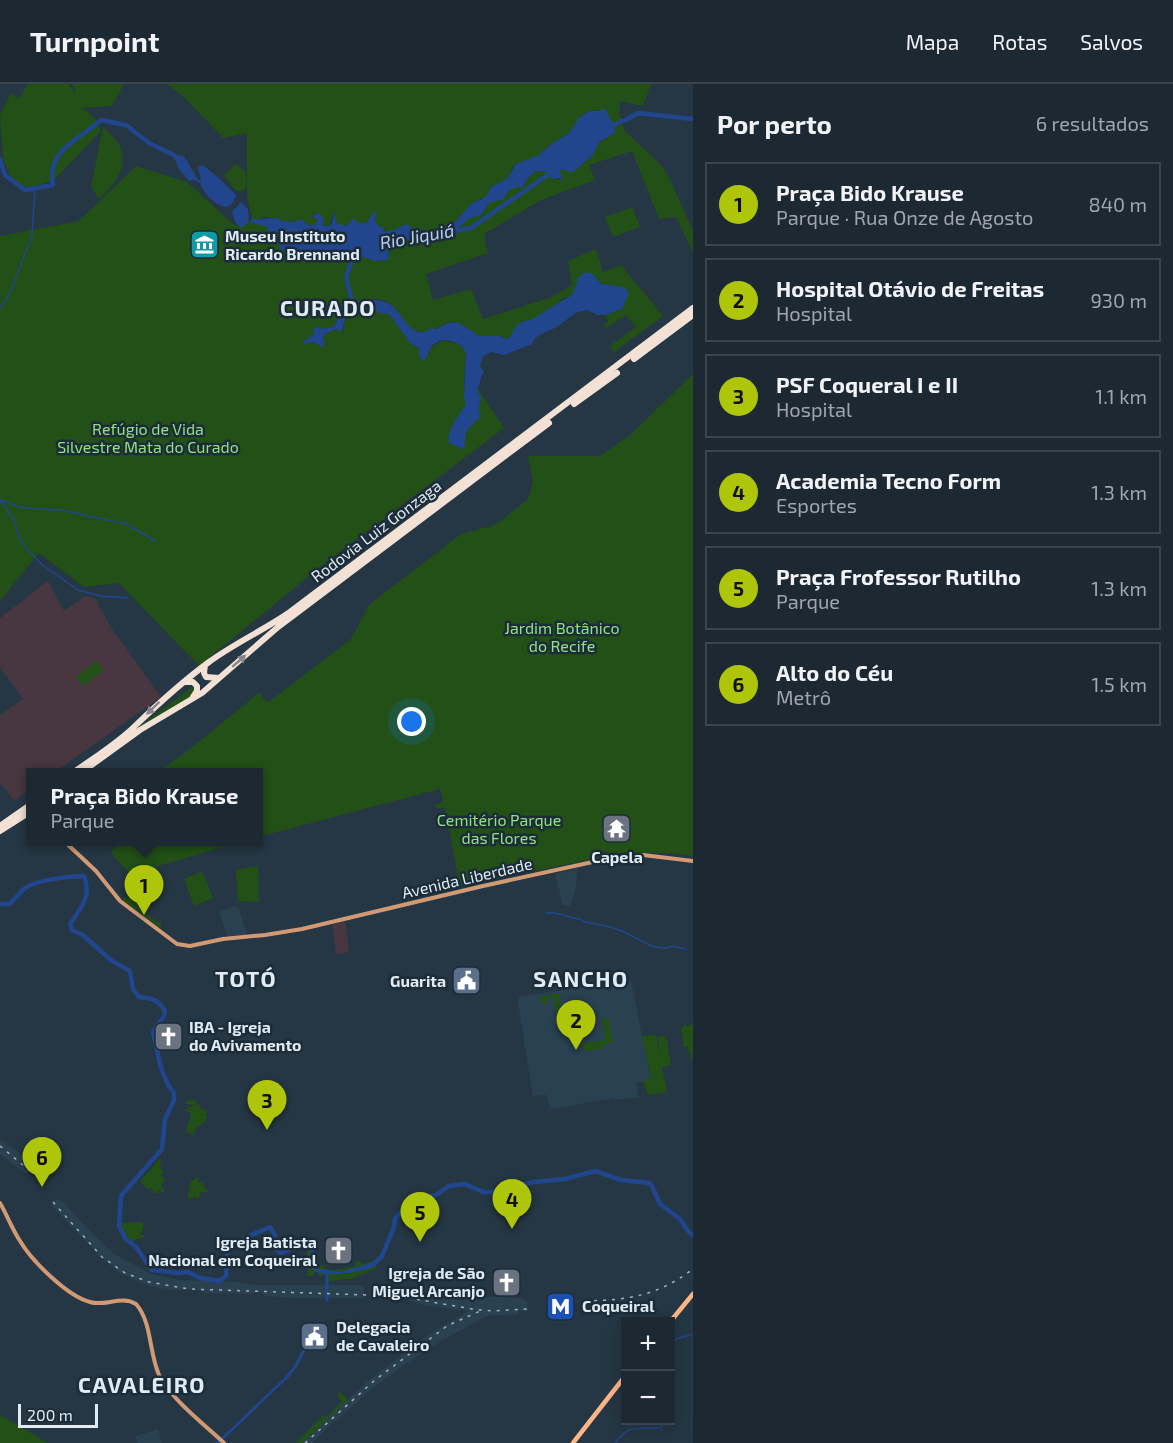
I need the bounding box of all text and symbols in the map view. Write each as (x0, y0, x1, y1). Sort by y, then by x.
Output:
text: Turnpoint (30, 24, 159, 58)
text: Mapa (906, 29, 959, 54)
text: Rotas (992, 29, 1047, 54)
text: Salvos (1080, 29, 1143, 54)
text: Por perto (717, 108, 832, 139)
text: 6 resultados (1036, 111, 1149, 135)
text: Praça Bido Krause (776, 179, 964, 205)
text: 1 (734, 192, 743, 216)
text: 840 m (1089, 192, 1147, 216)
text: Parque · Rua Onze de Agosto (776, 205, 1033, 229)
water label: Rio Jiquiá (378, 219, 456, 253)
place label: Museu Instituto Ricardo Brennand (225, 226, 360, 263)
museum icon: Museu Instituto Ricardo Brennand (188, 229, 220, 261)
text: Hospital Otávio de Freitas (776, 275, 1044, 301)
text: 2 (733, 288, 744, 312)
text: 930 m (1090, 288, 1147, 312)
district label: CURADO (280, 294, 376, 320)
text: Hospital (776, 301, 852, 325)
text: PSF Coqueral I e II (776, 371, 958, 397)
text: 3 (733, 384, 744, 408)
text: 1.1 km (1095, 384, 1147, 408)
text: Hospital (776, 397, 852, 421)
park label: Refúgio de Vida Silvestre Mata do Curado (57, 419, 239, 456)
text: Academia Tecno Form (776, 467, 1001, 493)
street label: Rodovia Luiz Gonzaga (307, 475, 444, 586)
text: 4 (732, 480, 745, 504)
text: 1.3 km (1091, 480, 1147, 504)
text: Esportes (776, 493, 857, 517)
text: Praça Frofessor Rutilho (776, 563, 1021, 589)
text: 5 (733, 576, 744, 600)
text: 1.3 km (1091, 576, 1147, 600)
text: Parque (776, 589, 840, 613)
park label: Jardim Botânico do Recife (504, 618, 620, 655)
one-way arrow (231, 655, 247, 668)
text: Alto do Céu (776, 659, 893, 685)
text: 6 (733, 672, 744, 696)
text: 1.5 km (1092, 672, 1147, 696)
text: Metrô (776, 685, 831, 709)
one-way arrow (146, 701, 160, 715)
your location (397, 707, 426, 736)
popup (26, 768, 263, 846)
text: Praça Bido Krause (51, 782, 238, 808)
text: Parque (51, 808, 115, 832)
park label: Cemitério Parque das Flores (437, 810, 561, 847)
temple icon: Capela (601, 813, 633, 845)
place label: Capela (591, 847, 643, 866)
street label: Avenida Liberdade (400, 853, 534, 902)
pin: 1 (124, 866, 164, 915)
district label: TOTÓ (215, 965, 277, 991)
public building icon: Guarita (451, 965, 483, 997)
district label: SANCHO (533, 965, 629, 991)
place label: Guarita (390, 971, 446, 990)
pin: 2 (556, 1000, 596, 1050)
place label: IBA - Igreja do Avivamento (189, 1017, 301, 1054)
church icon: IBA - Igreja do Avivamento (152, 1020, 184, 1052)
pin: 3 (248, 1080, 286, 1130)
pin: 6 (22, 1138, 62, 1187)
pin: 4 (492, 1180, 532, 1229)
pin: 5 (400, 1192, 440, 1242)
place label: Igreja Batista Nacional em Coqueiral (148, 1232, 318, 1269)
church icon: Igreja Batista Nacional em Coqueiral (322, 1235, 354, 1267)
place label: Igreja de São Miguel Arcanjo (372, 1263, 485, 1300)
church icon: Igreja de São Miguel Arcanjo (490, 1266, 522, 1298)
metro station icon: Coqueiral (545, 1290, 577, 1322)
place label: Coqueiral (582, 1296, 655, 1315)
place label: Delegacia de Cavaleiro (336, 1317, 429, 1354)
map controls (621, 1317, 675, 1425)
button: + (621, 1317, 675, 1371)
public building icon: Delegacia de Cavaleiro (299, 1320, 331, 1352)
district label: CAVALEIRO (78, 1371, 206, 1397)
button: − (621, 1371, 675, 1425)
scale bar (18, 1401, 98, 1428)
text: 200 m (27, 1405, 73, 1424)

